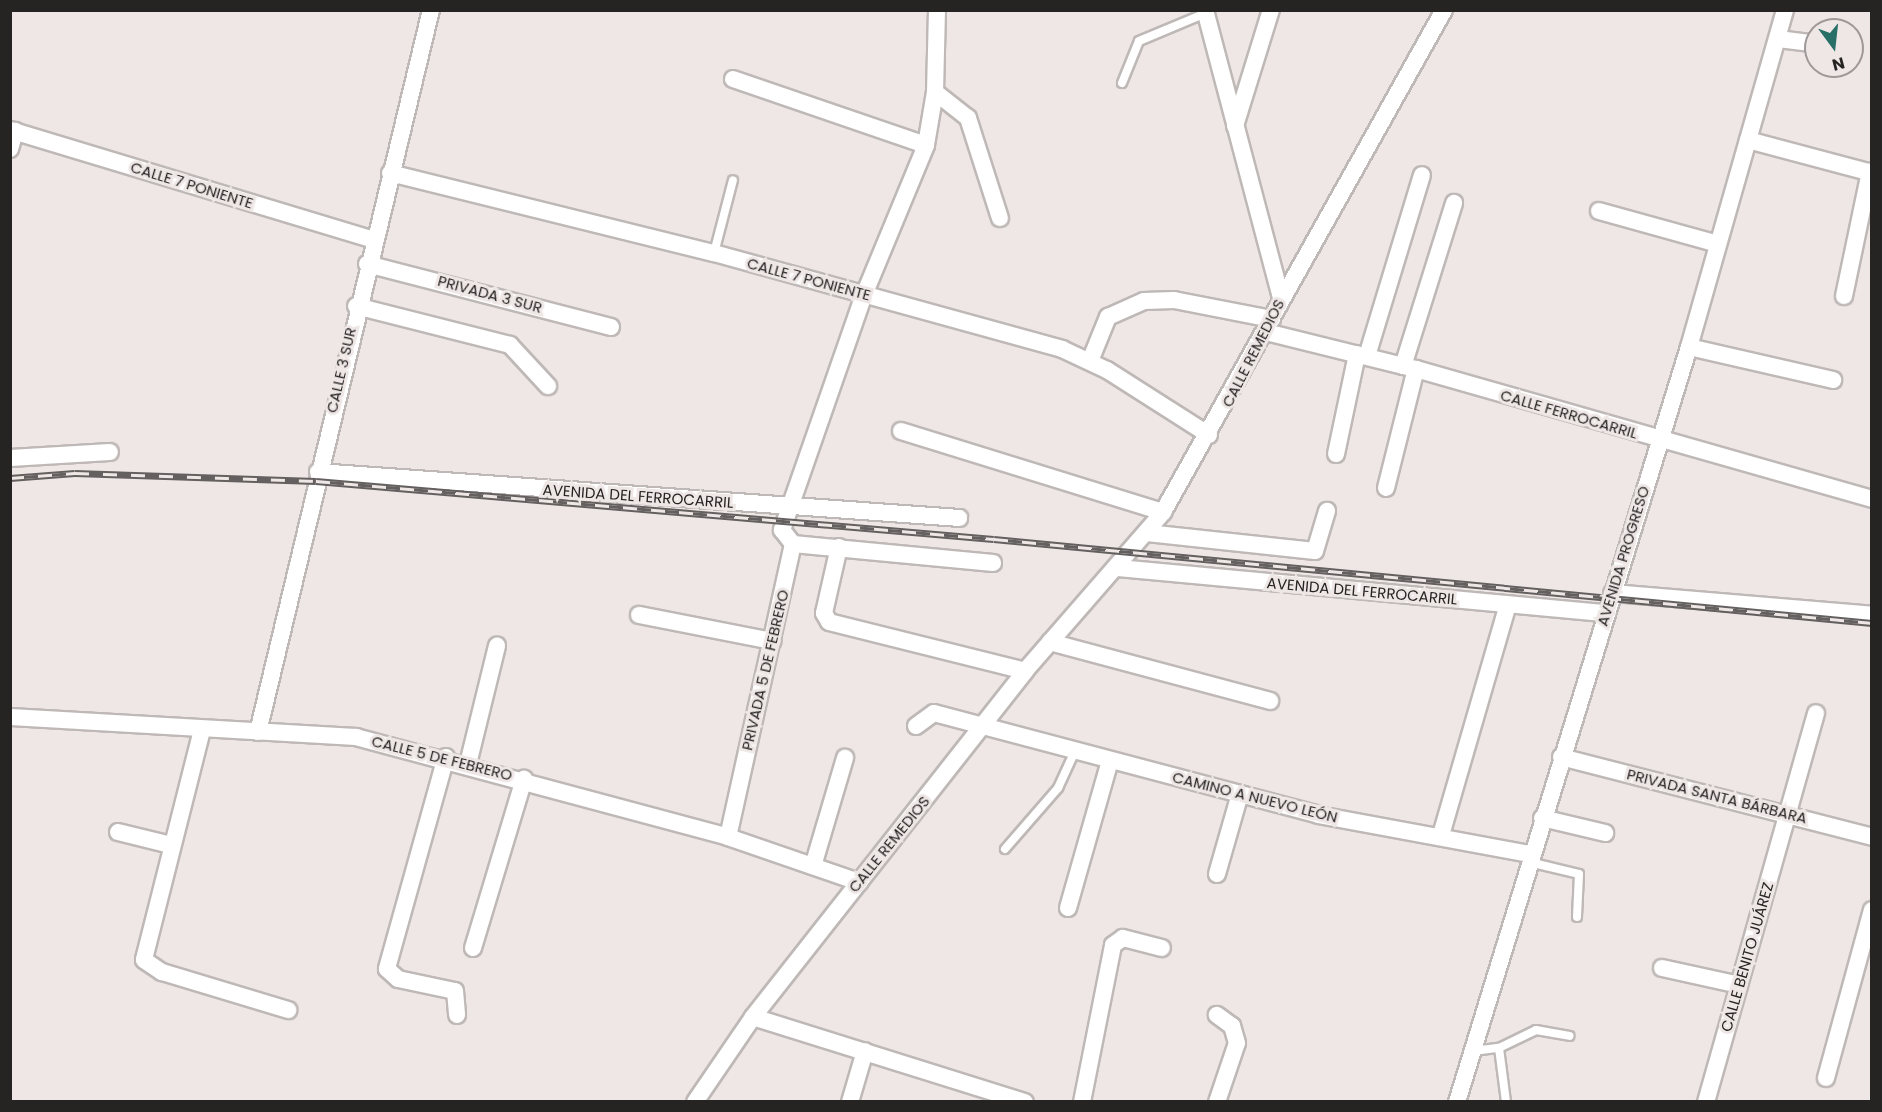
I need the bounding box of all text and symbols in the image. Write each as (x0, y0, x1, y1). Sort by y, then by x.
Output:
north arrow (1804, 18, 1864, 78)
text: N (1829, 51, 1847, 77)
street label: CALLE 7 PONIENTE (128, 158, 256, 212)
street label: CALLE 7 PONIENTE (745, 254, 873, 304)
street label: PRIVADA 3 SUR (436, 271, 544, 317)
street label: CALLE REMEDIOS (1218, 296, 1288, 410)
street label: CALLE 3 SUR (322, 325, 360, 415)
street label: CALLE FERROCARRIL (1498, 386, 1640, 442)
street label: AVENIDA DEL FERROCARRIL (542, 480, 734, 512)
street label: AVENIDA PROGRESO (1593, 484, 1653, 628)
street label: AVENIDA DEL FERROCARRIL (1266, 574, 1458, 608)
street label: PRIVADA 5 DE FEBRERO (738, 588, 792, 752)
street label: CALLE 5 DE FEBRERO (370, 732, 514, 784)
street label: PRIVADA SANTA BÁRBARA (1625, 765, 1809, 827)
street label: CAMINO A NUEVO LEÓN (1171, 768, 1339, 826)
street label: CALLE REMEDIOS (845, 792, 933, 896)
street label: CALLE BENITO JUÁREZ (1717, 880, 1777, 1034)

